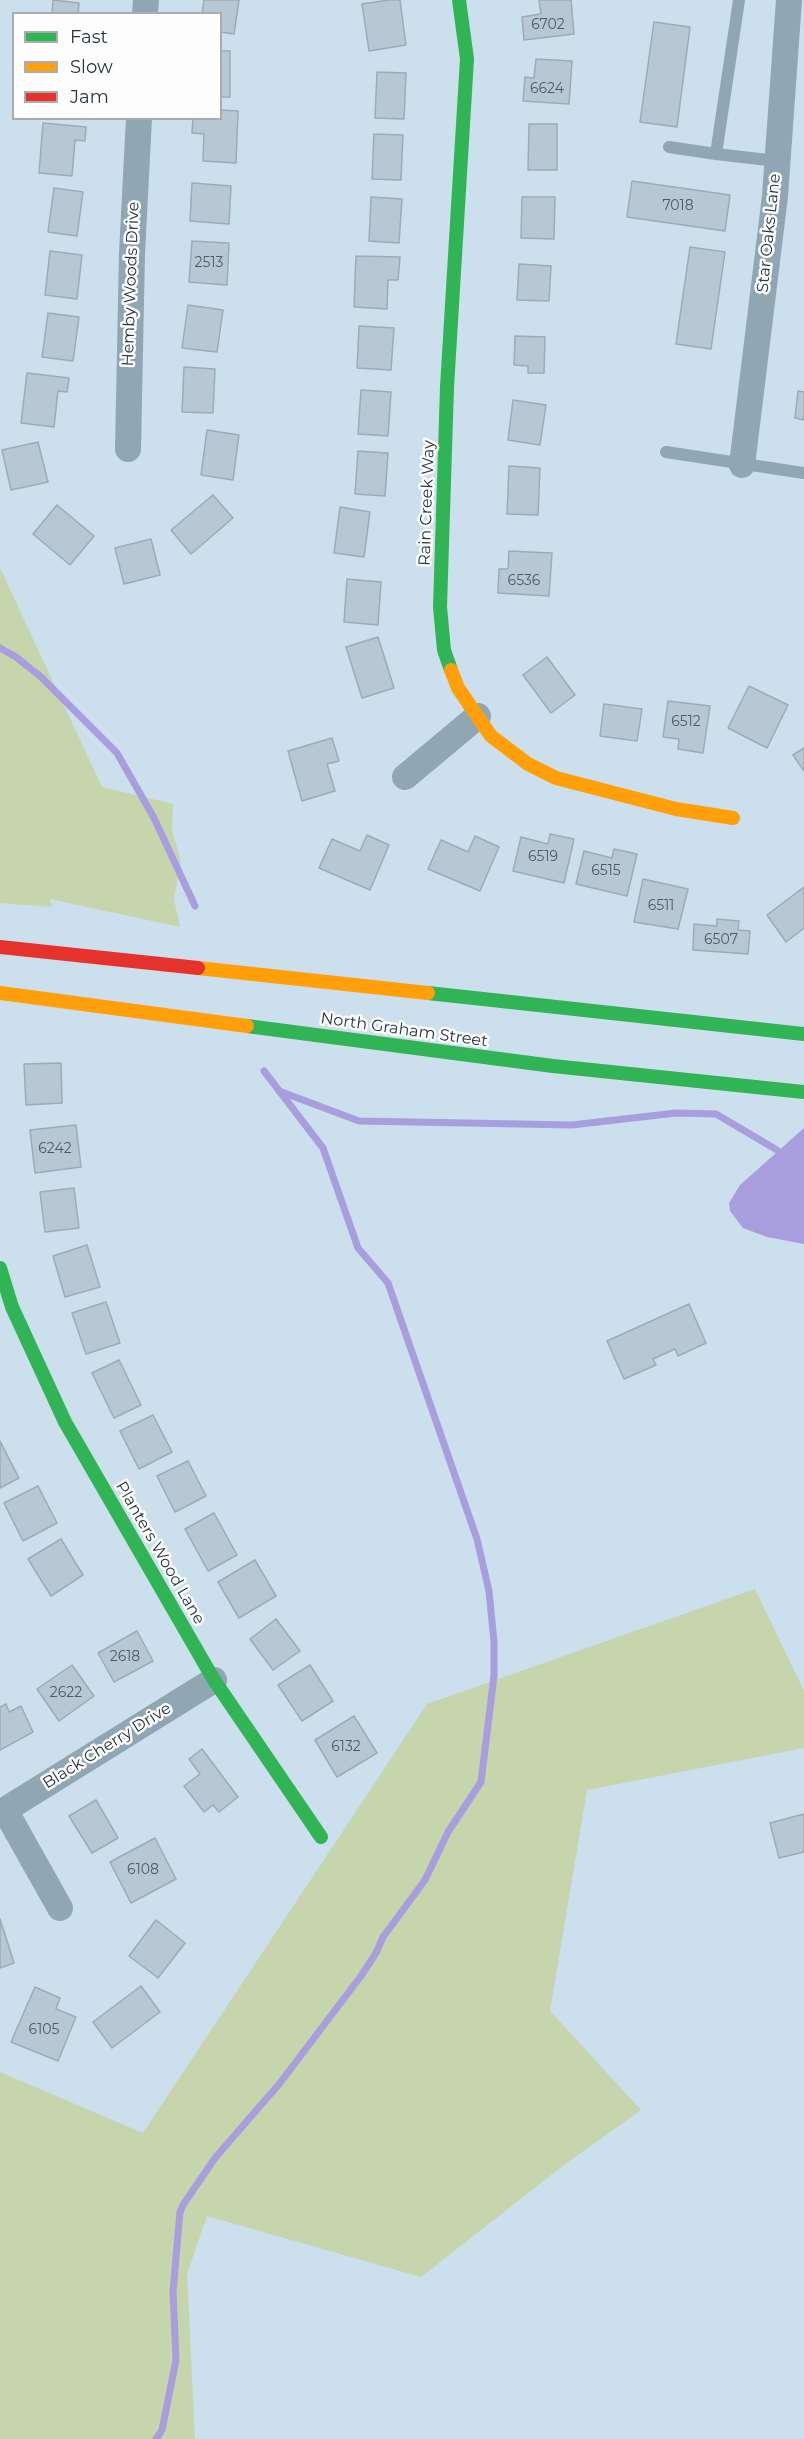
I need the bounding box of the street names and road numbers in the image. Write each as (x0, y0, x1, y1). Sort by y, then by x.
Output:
street label: Star Oaks Lane (753, 173, 785, 293)
street label: Hemby Woods Drive (119, 201, 143, 367)
street label: Rain Creek Way (415, 440, 439, 566)
street label: North Graham Street (319, 1009, 489, 1051)
street label: Planters Wood Lane (111, 1478, 209, 1628)
street label: Black Cherry Drive (39, 1699, 175, 1793)

